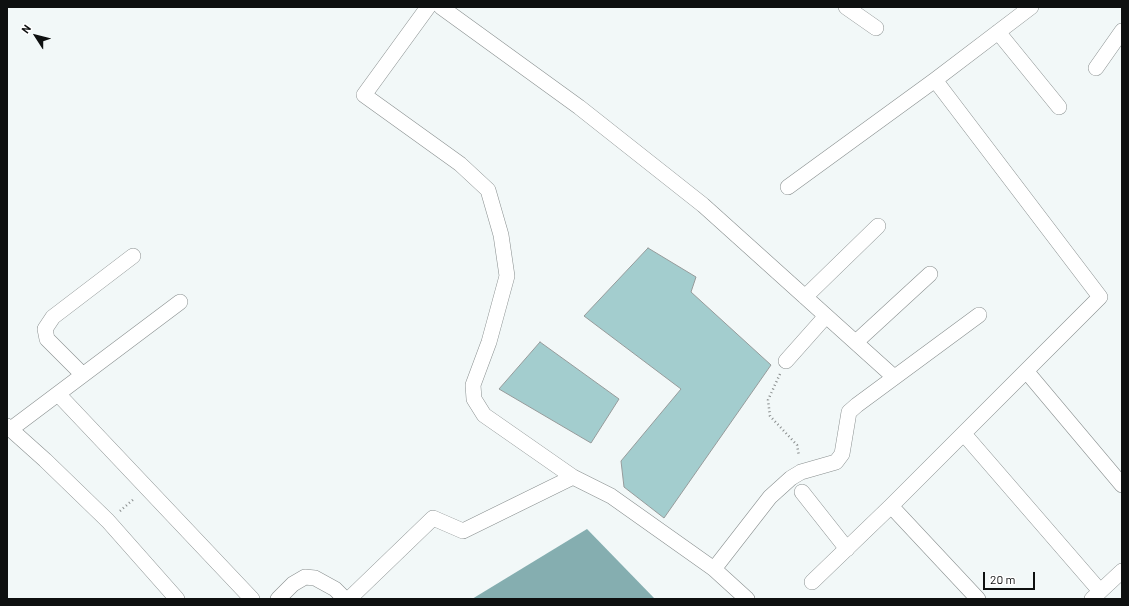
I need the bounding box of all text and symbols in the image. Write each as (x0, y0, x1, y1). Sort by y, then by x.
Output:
north arrow (16, 16, 56, 56)
text: N (18, 22, 33, 35)
scale bar (985, 564, 1037, 590)
text: 20 m (990, 572, 1016, 586)

